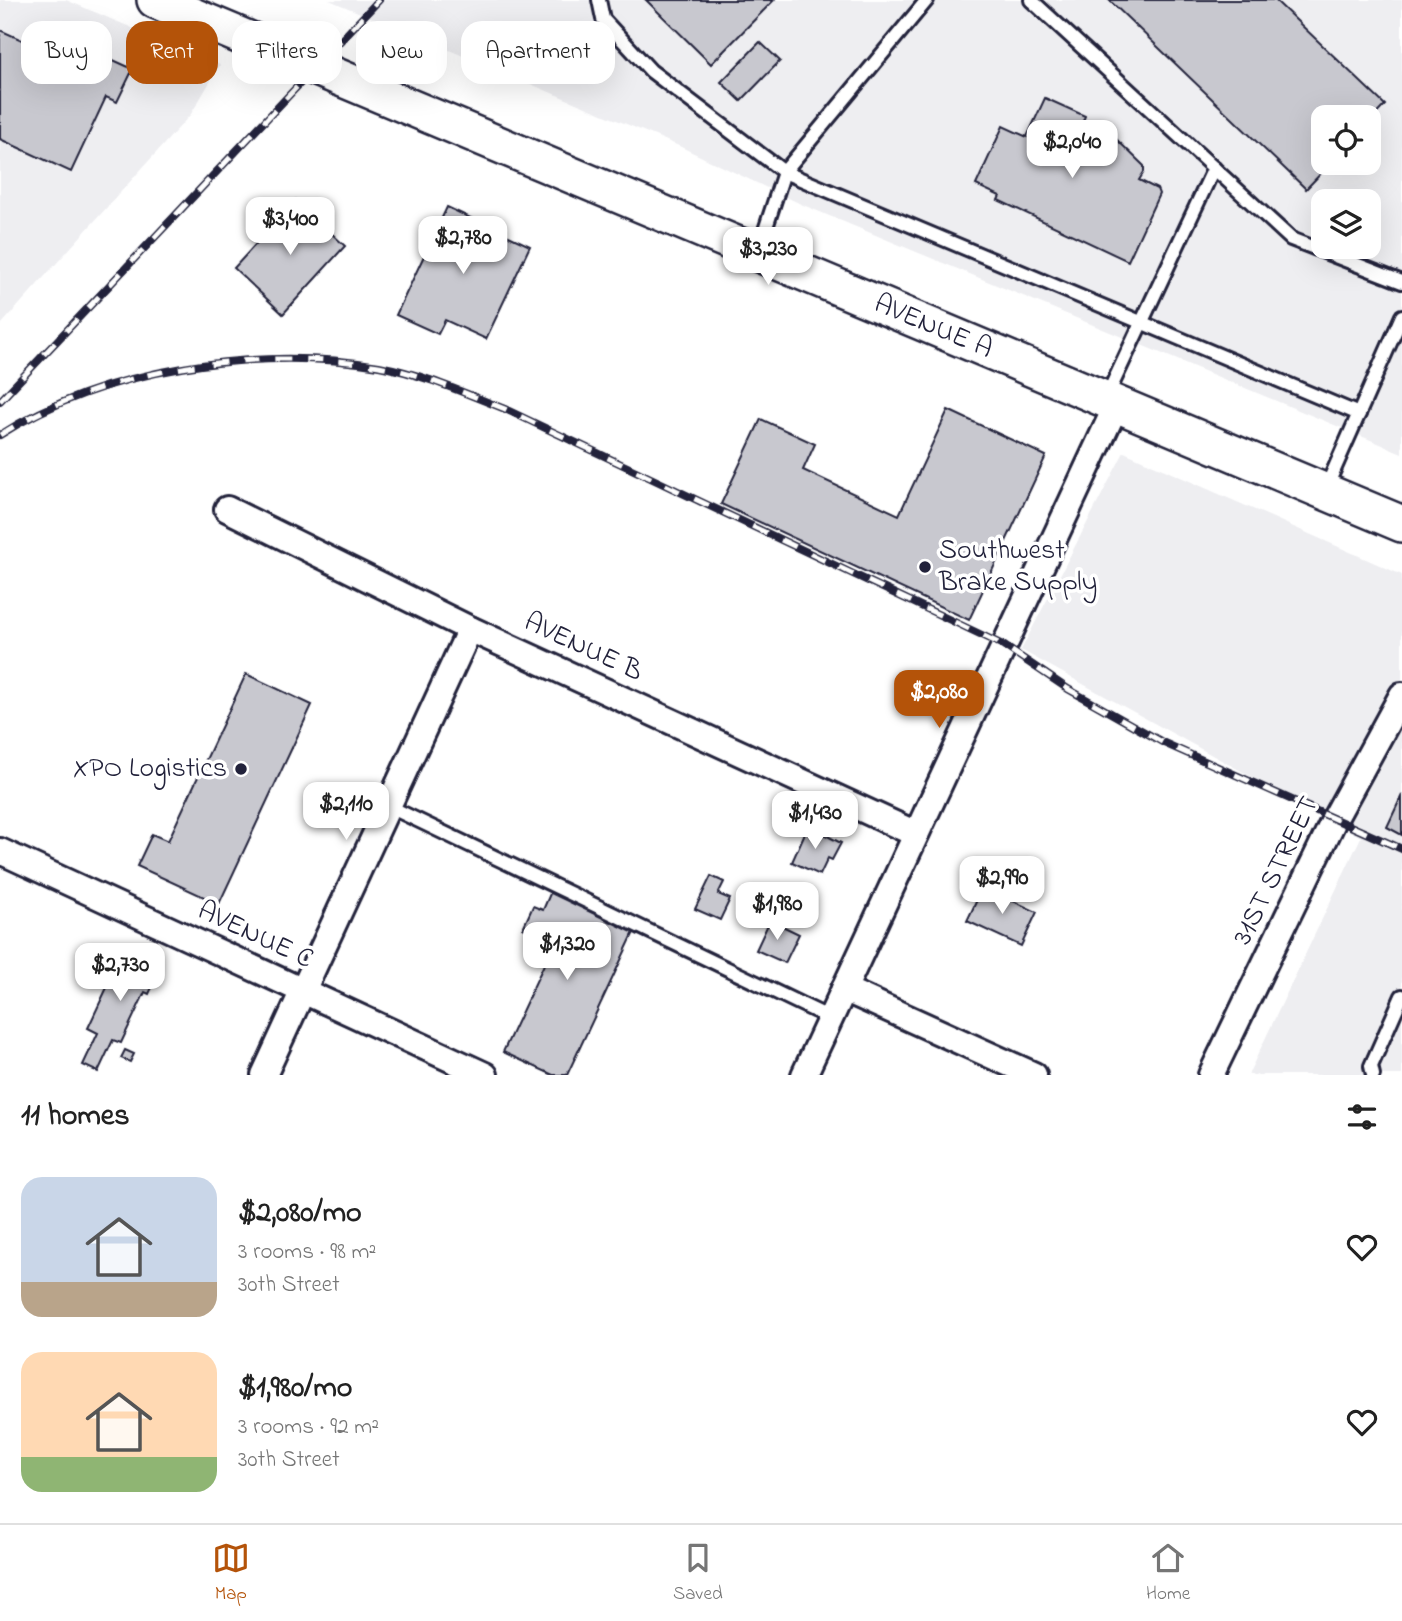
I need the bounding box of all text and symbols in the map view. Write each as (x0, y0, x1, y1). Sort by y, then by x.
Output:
chip: Buy (21, 21, 112, 84)
chip: Rent (126, 21, 218, 84)
chip: Filters (232, 21, 342, 84)
chip: New (356, 21, 447, 84)
chip: Apartment (461, 21, 615, 84)
map controls (1311, 105, 1381, 259)
button: locate (1311, 105, 1381, 175)
pin: $2,040 (1015, 120, 1129, 180)
text: $2,040 (1043, 126, 1101, 159)
button: layers (1311, 189, 1381, 259)
pin: $3,400 (233, 198, 347, 257)
text: $3,400 (262, 203, 318, 236)
pin: $2,780 (406, 216, 520, 276)
text: $2,780 (434, 222, 492, 255)
pin: $3,230 (711, 228, 825, 287)
text: $3,230 (739, 233, 797, 266)
street label: AVENUE A (867, 284, 999, 370)
place label: Southwest Brake Supply (938, 531, 1097, 604)
marker: Southwest Brake Supply (917, 559, 933, 575)
street label: AVENUE B (517, 603, 649, 693)
pin: $2,080 (882, 670, 996, 730)
text: $2,080 (910, 676, 968, 709)
place label: XPO Logistics (73, 749, 227, 790)
marker: XPO Logistics (233, 761, 249, 777)
pin: $2,110 (289, 782, 403, 842)
text: $2,110 (319, 788, 373, 821)
street label: 31ST STREET (1223, 790, 1331, 952)
pin: $1,430 (758, 792, 872, 851)
text: $1,430 (788, 797, 842, 830)
pin: $2,990 (945, 856, 1059, 916)
text: $2,990 (975, 862, 1029, 895)
pin: $1,980 (720, 883, 834, 942)
text: $1,980 (752, 888, 802, 921)
street label: AVENUE C (190, 891, 320, 981)
pin: $1,320 (510, 922, 624, 982)
text: $1,320 (539, 928, 595, 961)
pin: $2,730 (63, 944, 177, 1003)
text: $2,730 (91, 949, 149, 982)
text: 11 homes (21, 1095, 129, 1139)
icon: filters (1343, 1098, 1381, 1136)
text: $2,080/mo (238, 1192, 362, 1236)
icon: home (77, 1205, 161, 1289)
icon: heart (1343, 1228, 1381, 1266)
text: 3 rooms · 98 m² (238, 1236, 376, 1269)
text: 30th Street (238, 1269, 340, 1302)
text: $1,980/mo (238, 1367, 352, 1411)
icon: home (77, 1380, 161, 1464)
icon: heart (1343, 1403, 1381, 1441)
text: 3 rooms · 92 m² (238, 1411, 379, 1444)
text: 30th Street (238, 1444, 340, 1477)
tab: Map (212, 1539, 250, 1608)
tab: Saved (673, 1539, 723, 1608)
tab: Home (1146, 1539, 1190, 1608)

